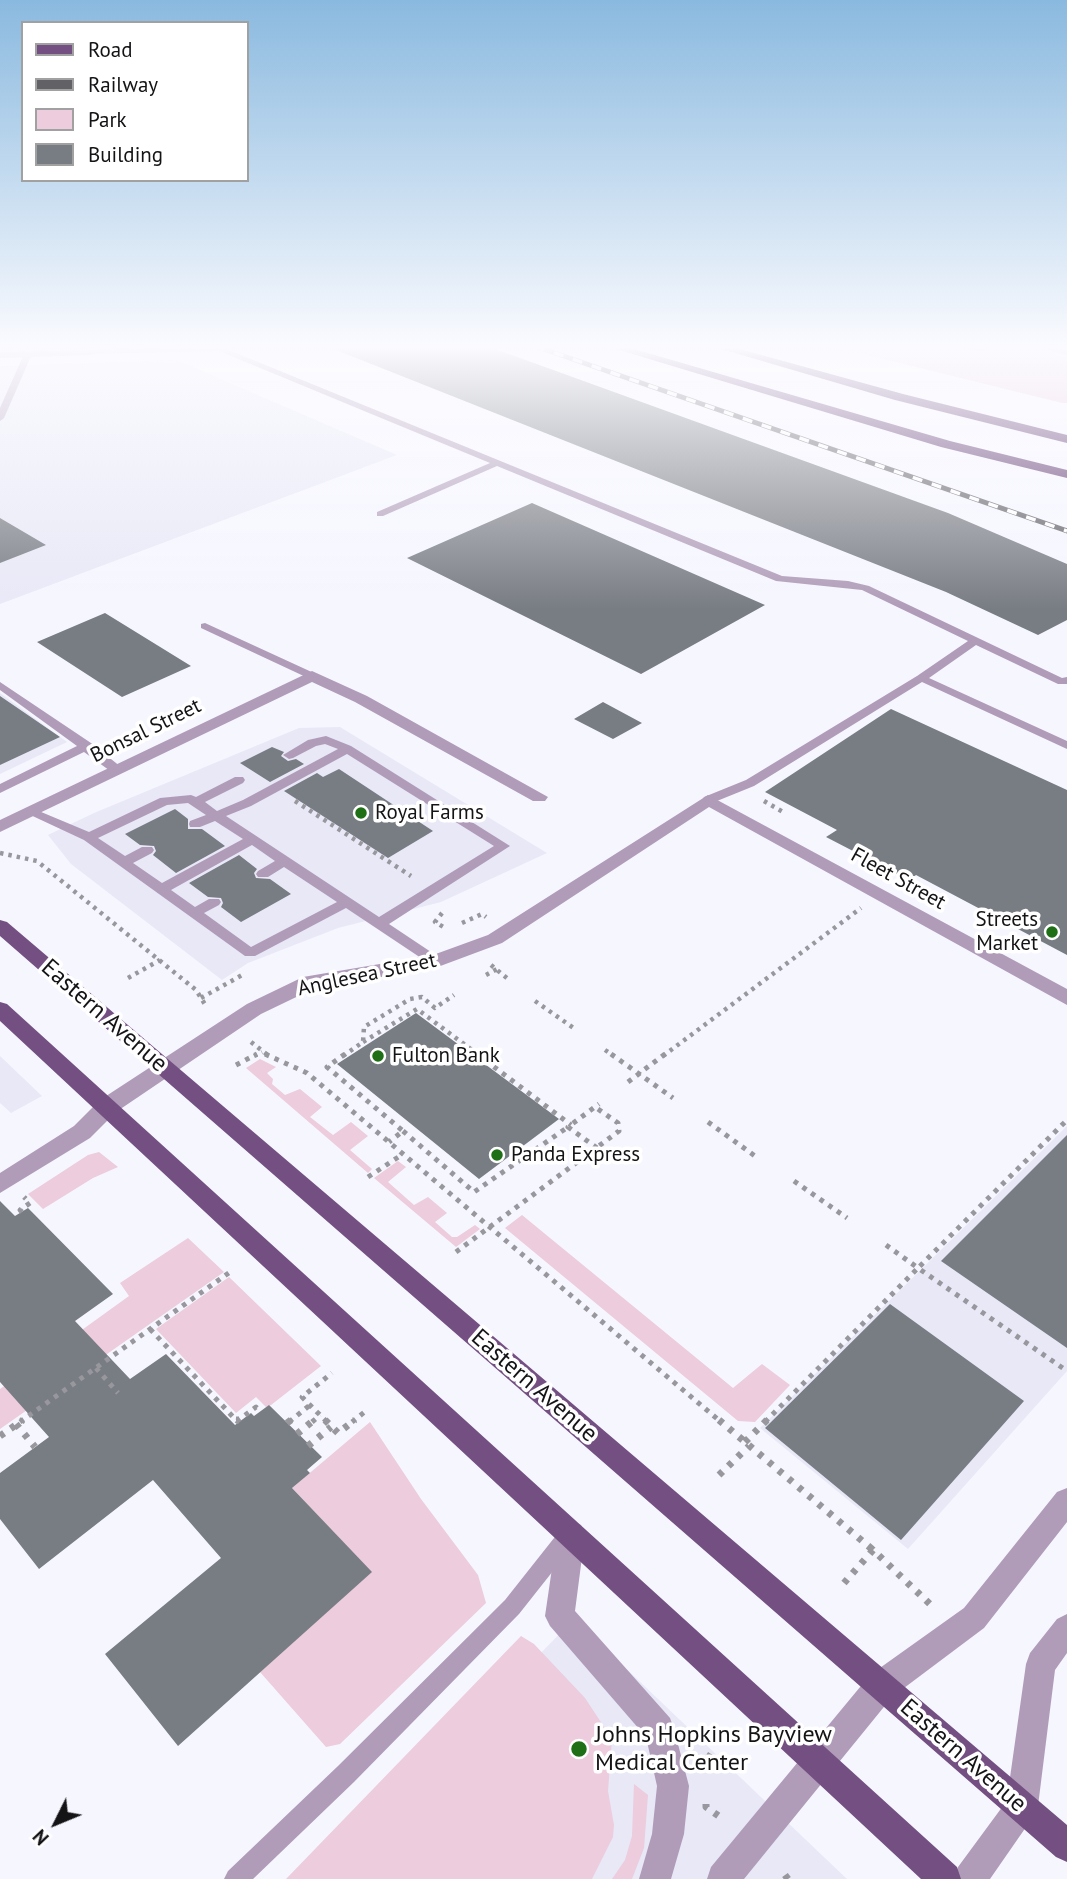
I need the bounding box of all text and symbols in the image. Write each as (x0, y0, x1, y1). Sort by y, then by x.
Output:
legend (21, 21, 248, 182)
text: Road (88, 36, 132, 63)
text: Railway (88, 71, 158, 98)
text: Park (88, 106, 127, 133)
text: Building (88, 141, 163, 168)
street label: Bonsal Street (87, 693, 205, 769)
place label: Royal Farms (375, 800, 484, 826)
marker: Royal Farms (353, 805, 369, 821)
street label: Fleet Street (846, 843, 950, 915)
place label: Streets Market (976, 907, 1038, 957)
marker: Streets Market (1044, 924, 1060, 940)
street label: Anglesea Street (295, 948, 439, 1002)
street label: Eastern Avenue (35, 953, 173, 1079)
place label: Fulton Bank (392, 1043, 500, 1069)
marker: Fulton Bank (370, 1048, 386, 1064)
place label: Panda Express (511, 1142, 640, 1168)
marker: Panda Express (489, 1147, 505, 1163)
street label: Eastern Avenue (465, 1323, 603, 1449)
street label: Eastern Avenue (894, 1693, 1032, 1819)
place label: Johns Hopkins Bayview Medical Center (595, 1721, 832, 1777)
marker: Johns Hopkins Bayview Medical Center (569, 1739, 589, 1759)
north arrow (21, 1788, 91, 1858)
text: N (28, 1825, 54, 1850)

